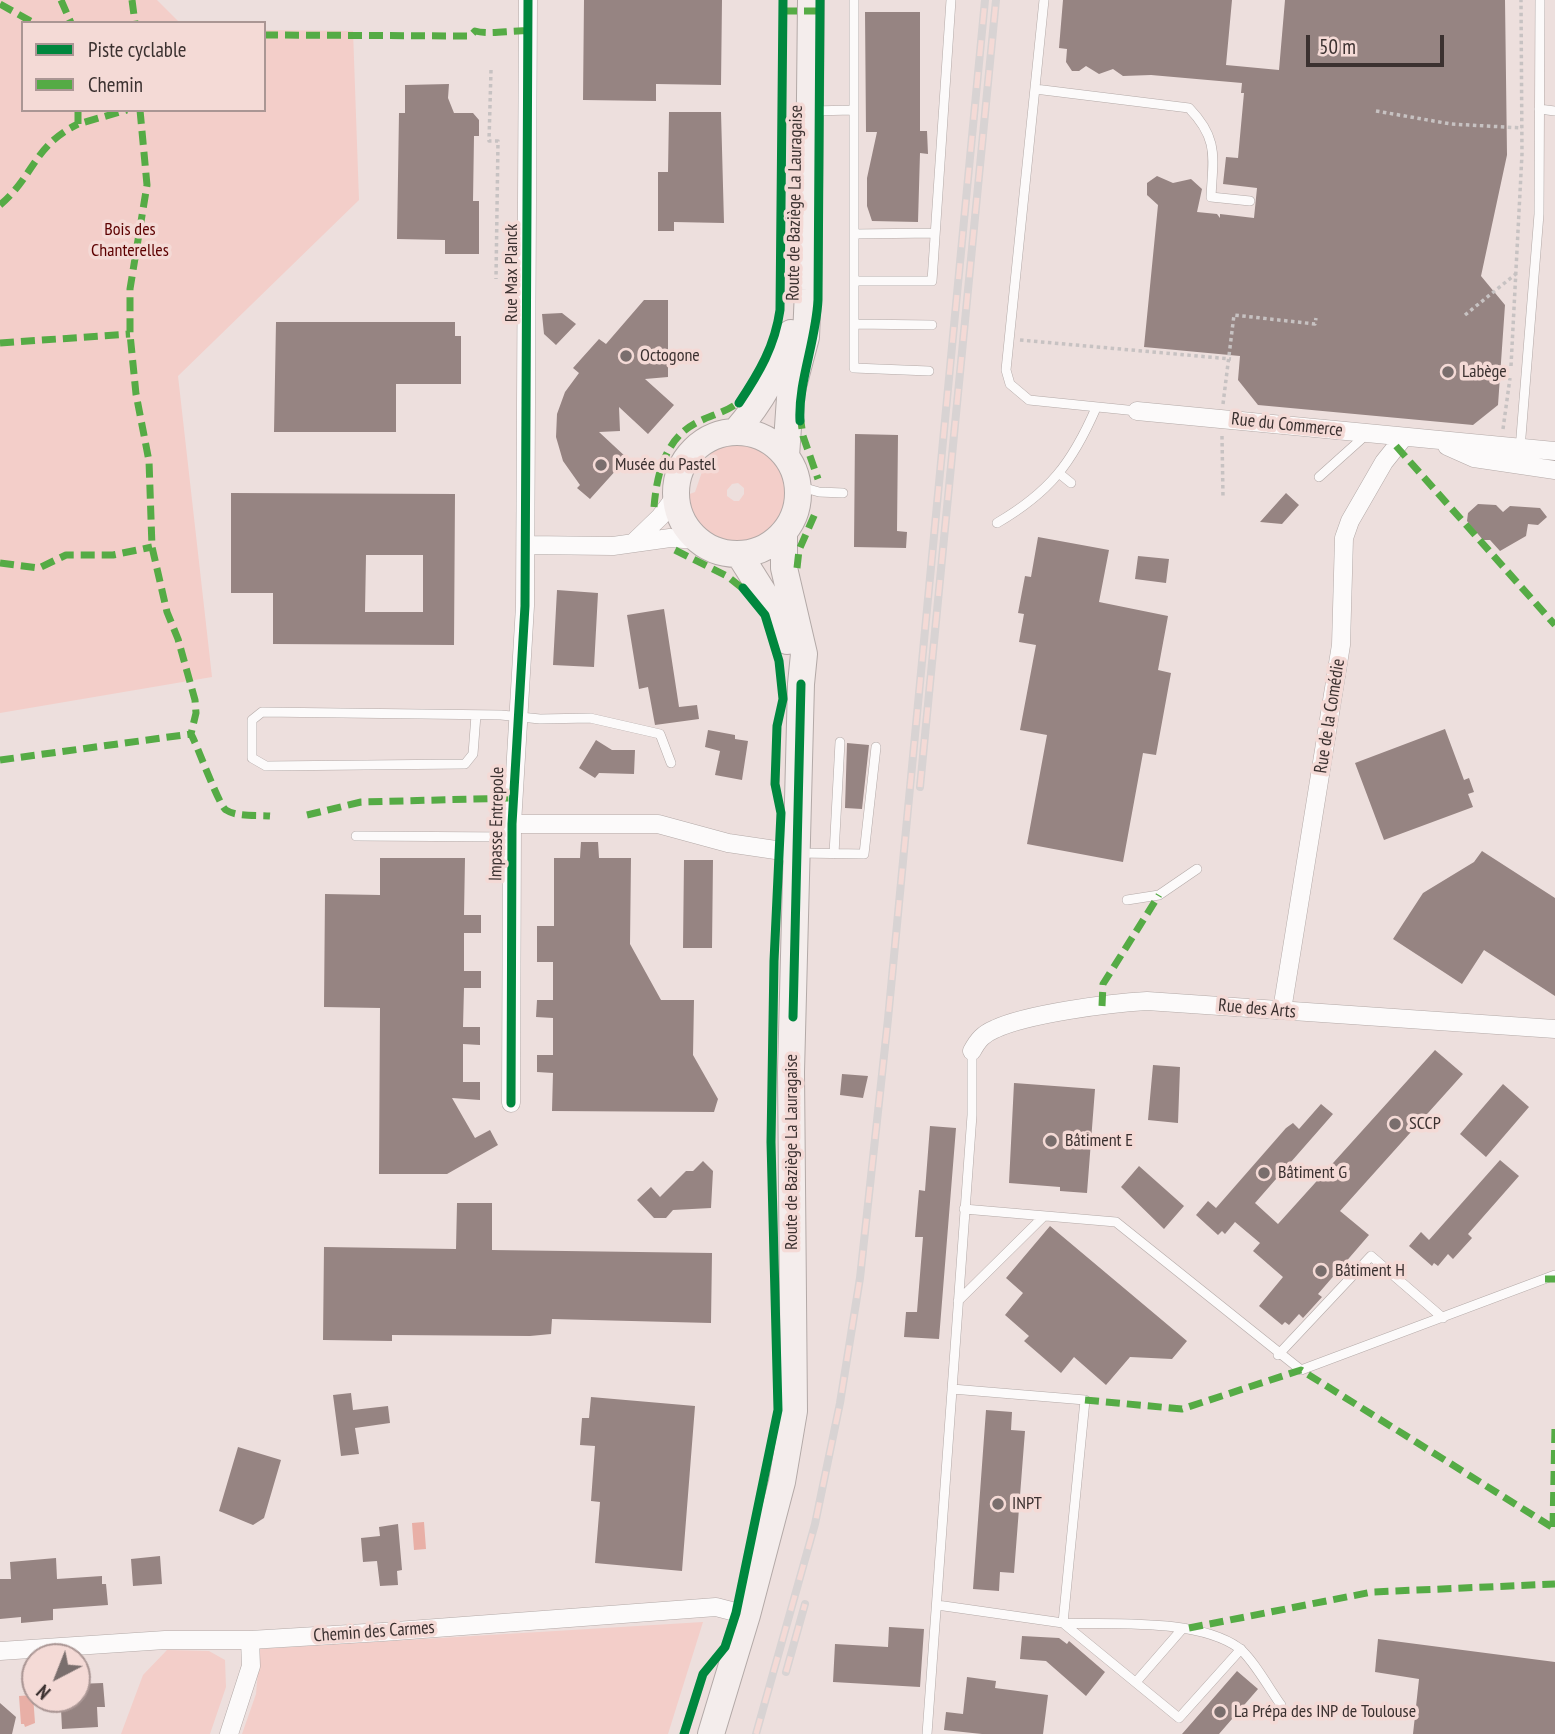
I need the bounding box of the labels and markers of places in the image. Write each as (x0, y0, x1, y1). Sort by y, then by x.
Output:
place label: Octogone (640, 345, 700, 367)
marker: Octogone (618, 348, 634, 364)
place label: Labège (1462, 361, 1507, 383)
marker: Labège (1440, 364, 1456, 380)
place label: Musée du Pastel (615, 454, 716, 476)
marker: Musée du Pastel (593, 457, 609, 473)
place label: SCCP (1409, 1113, 1441, 1135)
marker: SCCP (1387, 1116, 1403, 1132)
place label: Bâtiment E (1065, 1130, 1133, 1152)
marker: Bâtiment E (1043, 1133, 1059, 1149)
place label: Bâtiment G (1278, 1162, 1347, 1184)
marker: Bâtiment G (1256, 1165, 1272, 1181)
place label: Bâtiment H (1335, 1260, 1405, 1282)
marker: Bâtiment H (1313, 1263, 1329, 1279)
place label: INPT (1012, 1493, 1042, 1515)
marker: INPT (990, 1496, 1006, 1512)
place label: La Prépa des INP de Toulouse (1234, 1701, 1416, 1723)
marker: La Prépa des INP de Toulouse (1212, 1704, 1228, 1720)

